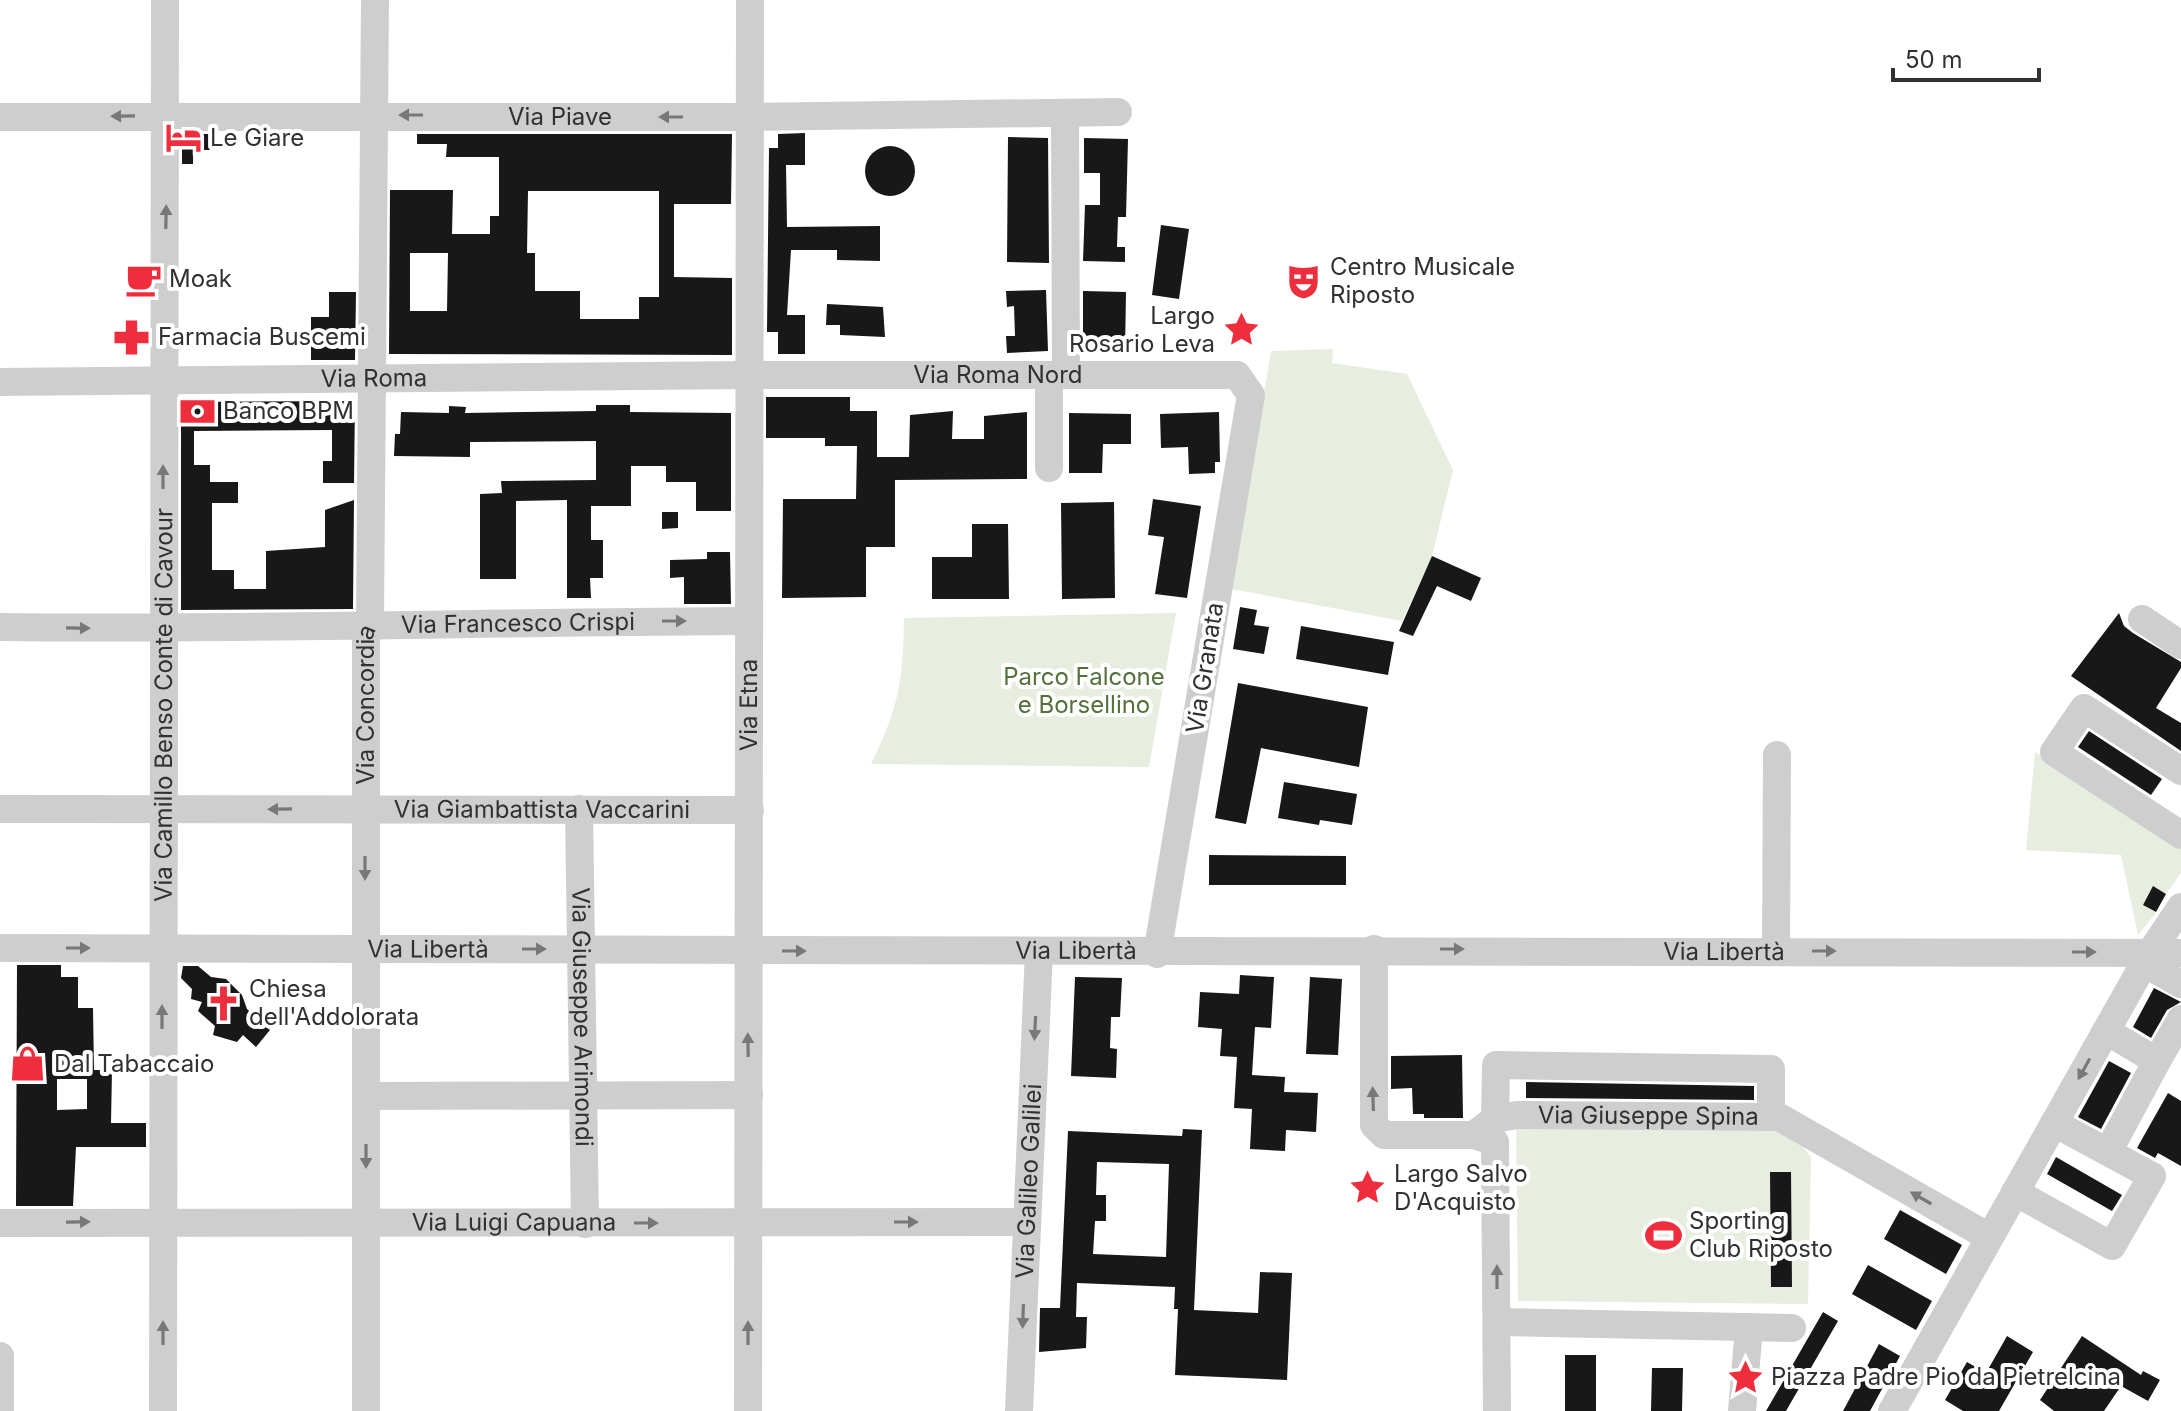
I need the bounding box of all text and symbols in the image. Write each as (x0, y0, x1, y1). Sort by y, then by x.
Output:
scale bar (1893, 32, 2039, 82)
text: 50 m (1905, 45, 1963, 74)
street label: Via Piave (508, 102, 612, 131)
one-way arrow (110, 109, 135, 122)
one-way arrow (398, 109, 423, 121)
one-way arrow (658, 110, 683, 123)
hotel icon: Le Giare (165, 119, 203, 157)
place label: Le Giare (210, 123, 304, 152)
one-way arrow (159, 204, 172, 229)
place label: Centro Musicale Riposto (1330, 252, 1515, 309)
cafe icon: Moak (124, 260, 162, 298)
theatre icon: Centro Musicale Riposto (1285, 262, 1323, 300)
place label: Moak (169, 264, 232, 293)
place label: Largo Rosario Leva (1069, 301, 1215, 358)
place icon: Largo Rosario Leva (1222, 311, 1260, 349)
pharmacy icon: Farmacia Buscemi (113, 318, 151, 356)
place label: Farmacia Buscemi (158, 322, 366, 351)
street label: Via Roma Nord (913, 360, 1083, 389)
street label: Via Roma (321, 363, 427, 393)
bank icon: Banco BPM (178, 392, 216, 430)
place label: Banco BPM (223, 396, 354, 425)
one-way arrow (157, 464, 170, 489)
street label: Via Camillo Benso Conte di Cavour (149, 508, 178, 902)
street label: Via Granata (1180, 600, 1229, 735)
street label: Via Francesco Crispi (401, 607, 635, 639)
one-way arrow (662, 615, 687, 627)
street label: Via Concordia (350, 620, 382, 785)
one-way arrow (66, 622, 91, 634)
street label: Via Etna (734, 659, 763, 751)
park label: Parco Falcone e Borsellino (1003, 662, 1165, 719)
street label: Via Giambattista Vaccarini (394, 795, 690, 824)
one-way arrow (267, 803, 292, 815)
one-way arrow (359, 856, 371, 881)
street label: Via Giuseppe Arimondi (566, 887, 599, 1147)
street label: Via Libertà (367, 934, 489, 964)
street label: Via Libertà (1015, 936, 1137, 965)
street label: Via Libertà (1663, 937, 1785, 966)
one-way arrow (66, 942, 91, 954)
one-way arrow (522, 943, 547, 955)
one-way arrow (1440, 943, 1465, 955)
one-way arrow (782, 945, 807, 957)
one-way arrow (1812, 945, 1837, 957)
one-way arrow (2072, 946, 2097, 958)
place label: Chiesa dell'Addolorata (249, 974, 419, 1031)
church icon: Chiesa dell'Addolorata (204, 984, 242, 1022)
one-way arrow (156, 1004, 168, 1029)
one-way arrow (1029, 1016, 1042, 1042)
one-way arrow (742, 1032, 755, 1057)
shop icon: Dal Tabaccaio (9, 1045, 47, 1083)
place label: Dal Tabaccaio (54, 1049, 214, 1078)
one-way arrow (2077, 1058, 2091, 1080)
street label: Via Galileo Galilei (1010, 1083, 1047, 1279)
one-way arrow (1366, 1086, 1379, 1111)
street label: Via Giuseppe Spina (1538, 1100, 1759, 1131)
one-way arrow (360, 1144, 372, 1169)
place label: Largo Salvo D'Acquisto (1394, 1159, 1528, 1216)
place icon: Largo Salvo D'Acquisto (1349, 1169, 1387, 1207)
one-way arrow (1910, 1191, 1932, 1205)
place label: Sporting Club Riposto (1689, 1206, 1833, 1263)
street label: Via Luigi Capuana (412, 1207, 616, 1237)
one-way arrow (66, 1216, 91, 1229)
one-way arrow (894, 1216, 919, 1228)
sports icon: Sporting Club Riposto (1644, 1216, 1682, 1254)
one-way arrow (634, 1217, 659, 1229)
one-way arrow (1491, 1264, 1503, 1289)
one-way arrow (1016, 1304, 1029, 1329)
one-way arrow (157, 1320, 169, 1345)
one-way arrow (742, 1320, 754, 1345)
place icon: Piazza Padre Pio da Pietrelcina (1726, 1358, 1764, 1396)
place label: Piazza Padre Pio da Pietrelcina (1771, 1362, 2121, 1391)

